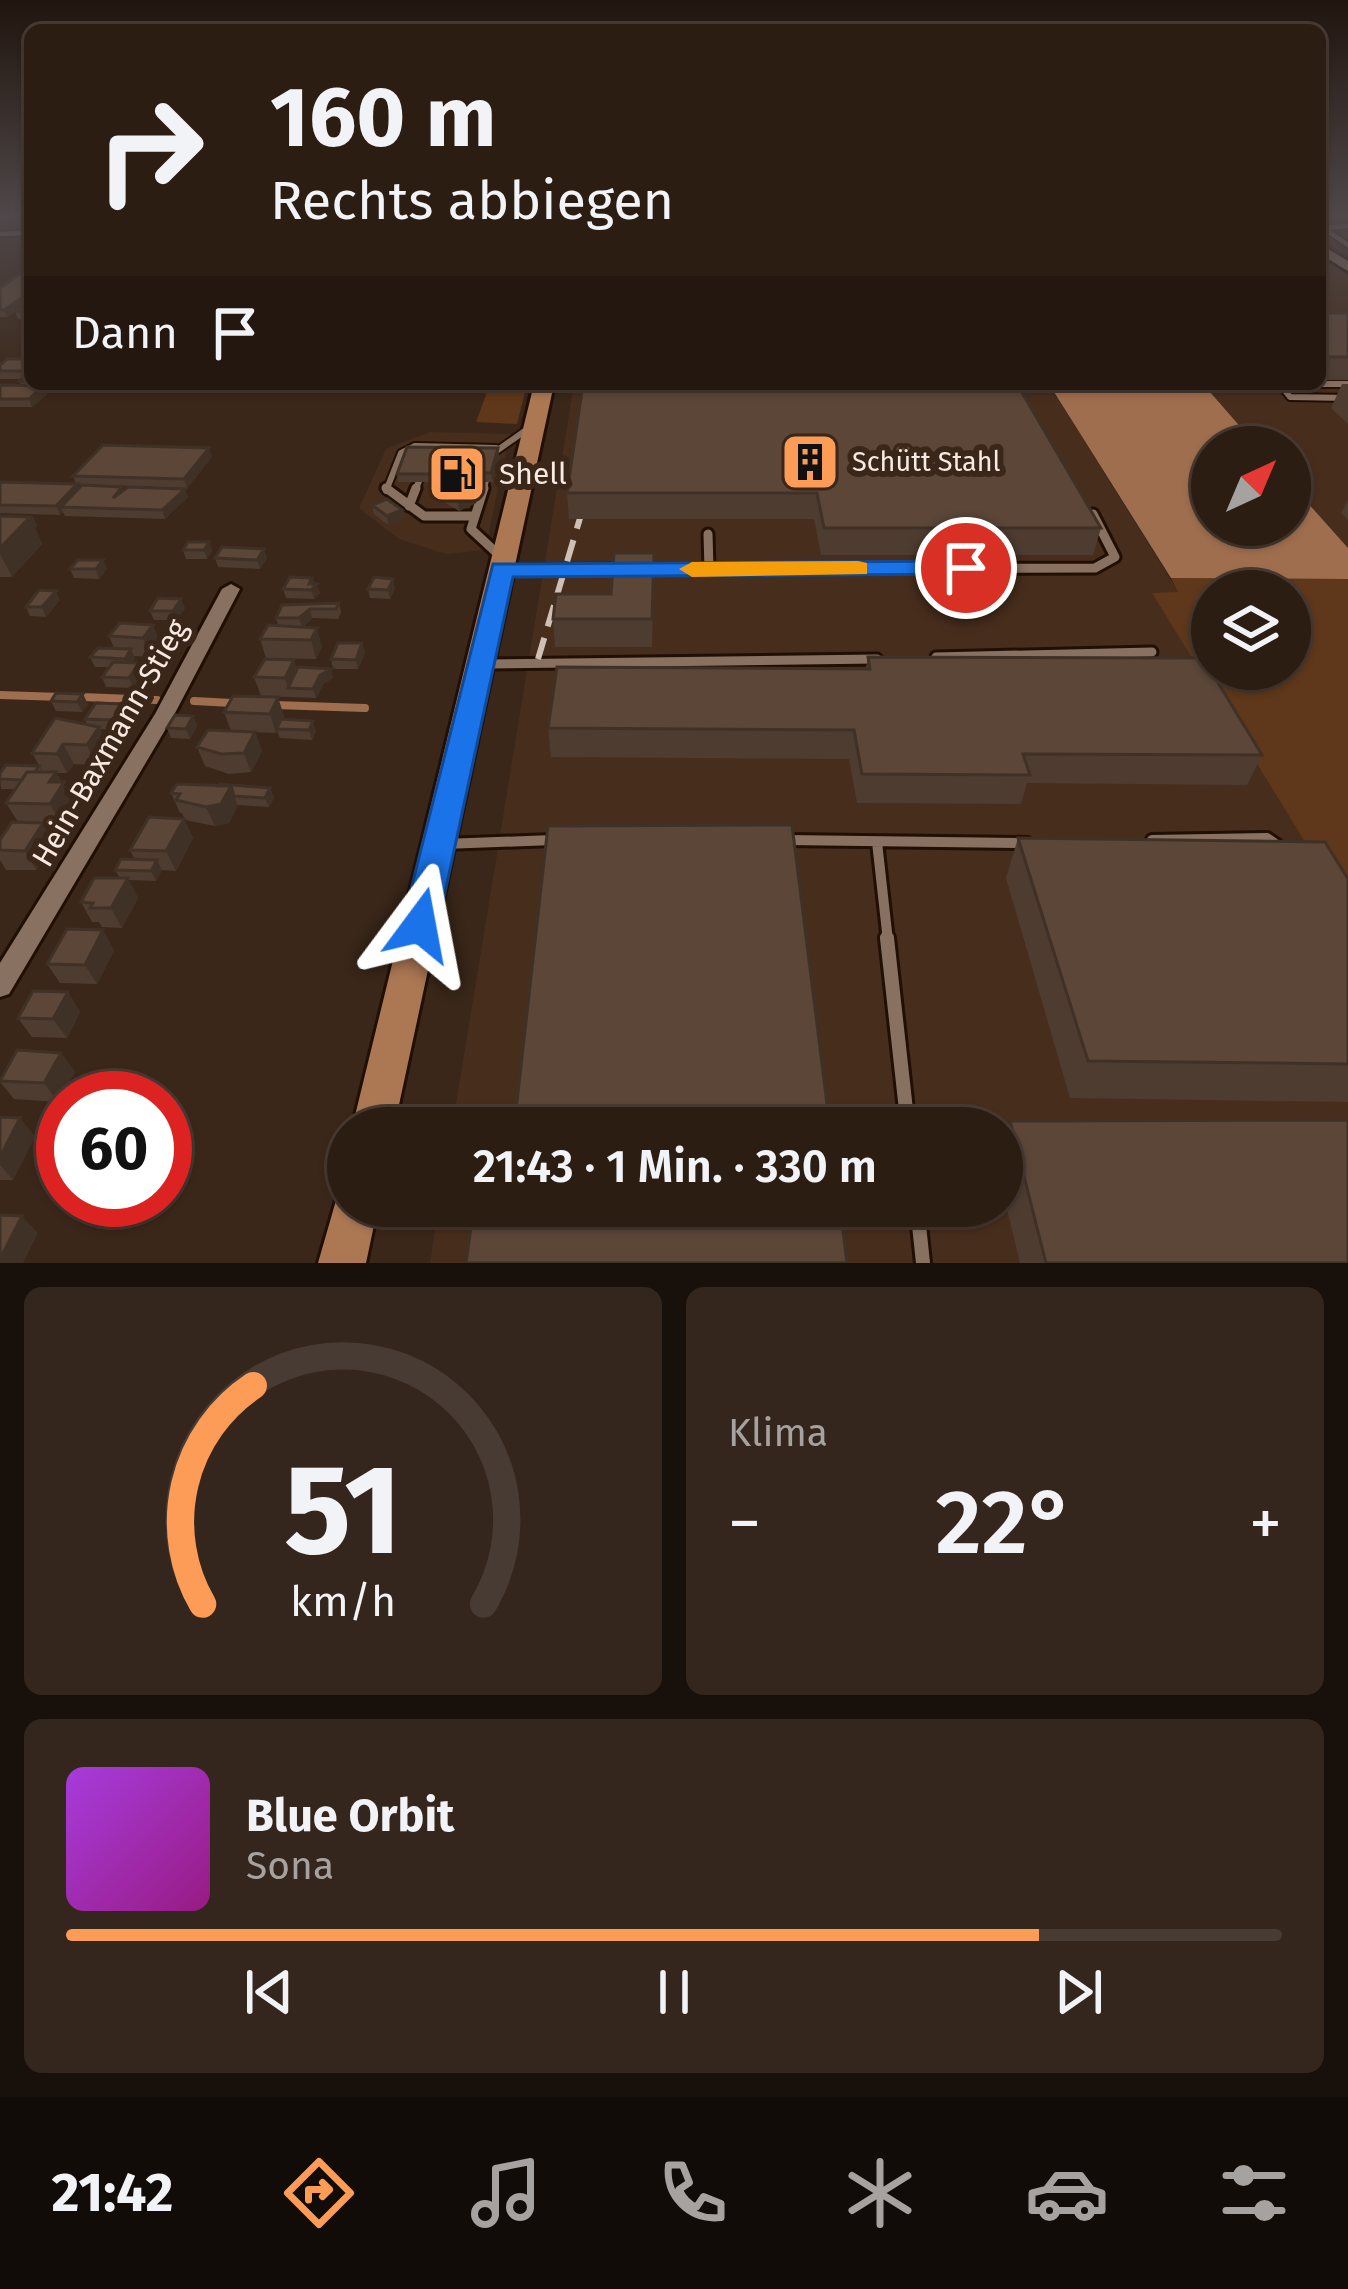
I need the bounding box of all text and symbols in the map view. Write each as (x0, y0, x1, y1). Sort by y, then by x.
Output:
text: 160 m (270, 67, 496, 168)
icon: right (72, 72, 228, 228)
text: Rechts abbiegen (270, 169, 674, 233)
icon: arrive (202, 300, 268, 366)
text: Dann (72, 306, 178, 360)
north arrow (1191, 426, 1311, 546)
map controls (1191, 426, 1311, 690)
building icon: Schütt Stahl (779, 431, 841, 493)
fuel station icon: Shell (426, 443, 488, 505)
place label: Schütt Stahl (852, 446, 1001, 478)
place label: Shell (499, 456, 567, 492)
pin (915, 517, 1017, 619)
icon: arrive (933, 535, 999, 601)
button: layers (1191, 570, 1311, 690)
street label: Hein-Baxmann-Stieg (24, 613, 196, 873)
position arrow (357, 862, 483, 988)
speed limit sign: 60 (36, 1071, 192, 1227)
text: 21:43 · 1 Min. · 330 m (473, 1140, 877, 1194)
text: Klima (728, 1410, 828, 1456)
text: 51 (284, 1436, 402, 1586)
text: 22° (936, 1469, 1075, 1577)
text: − (728, 1484, 761, 1563)
text: + (1249, 1484, 1282, 1563)
text: km/h (290, 1576, 396, 1627)
text: Blue Orbit (246, 1789, 454, 1843)
text: Sona (246, 1843, 334, 1889)
icon: previous (236, 1959, 302, 2025)
icon: pause (641, 1959, 707, 2025)
icon: next (1046, 1959, 1112, 2025)
icon: directions (277, 2151, 361, 2235)
icon: music (464, 2151, 548, 2235)
icon: phone (651, 2151, 735, 2235)
icon: climate (838, 2151, 922, 2235)
icon: car (1025, 2151, 1109, 2235)
icon: filters (1212, 2151, 1296, 2235)
text: 21:42 (52, 2161, 173, 2225)

